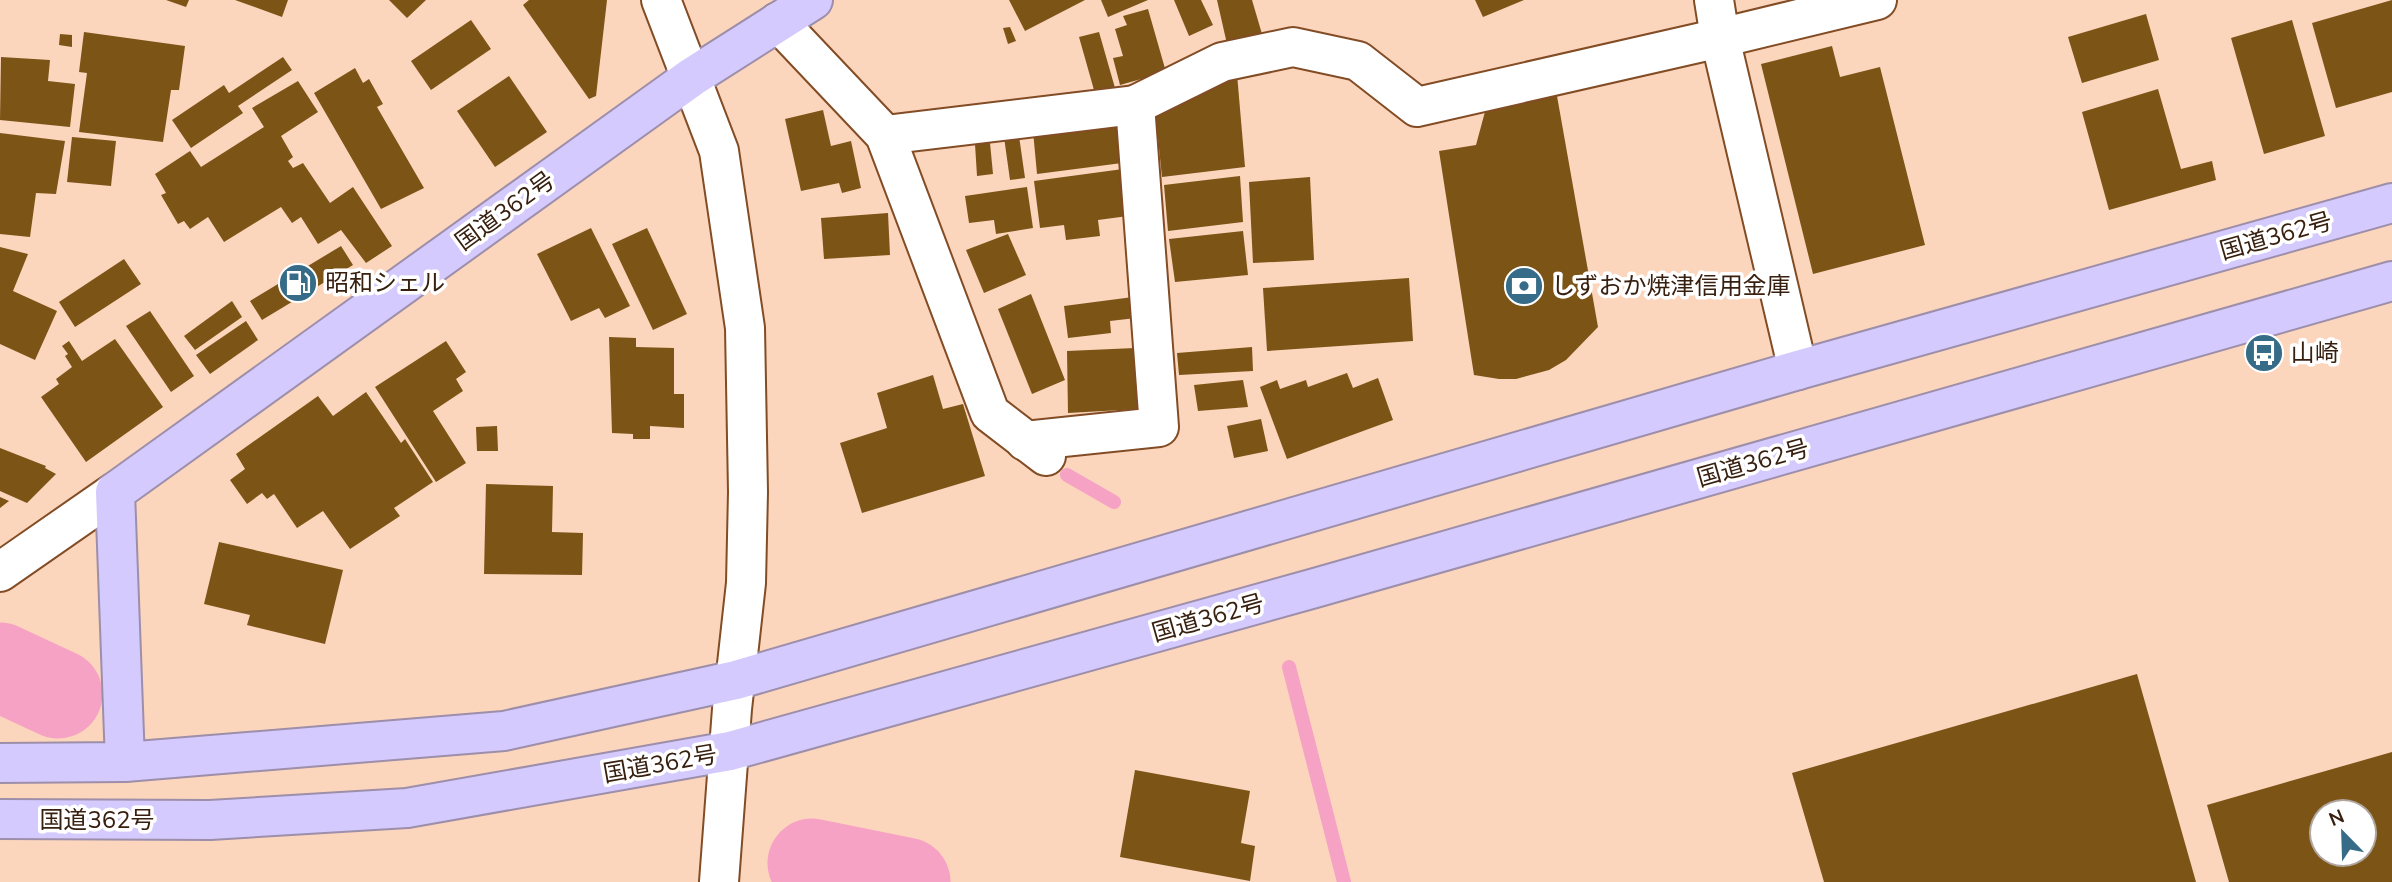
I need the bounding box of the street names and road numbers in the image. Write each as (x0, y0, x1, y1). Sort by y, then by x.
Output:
street label: 国道362号 (449, 164, 561, 258)
street label: 国道362号 (2216, 205, 2336, 267)
street label: 国道362号 (1693, 432, 1813, 494)
street label: 国道362号 (1148, 587, 1268, 649)
street label: 国道362号 (600, 738, 720, 790)
street label: 国道362号 (39, 804, 155, 836)

